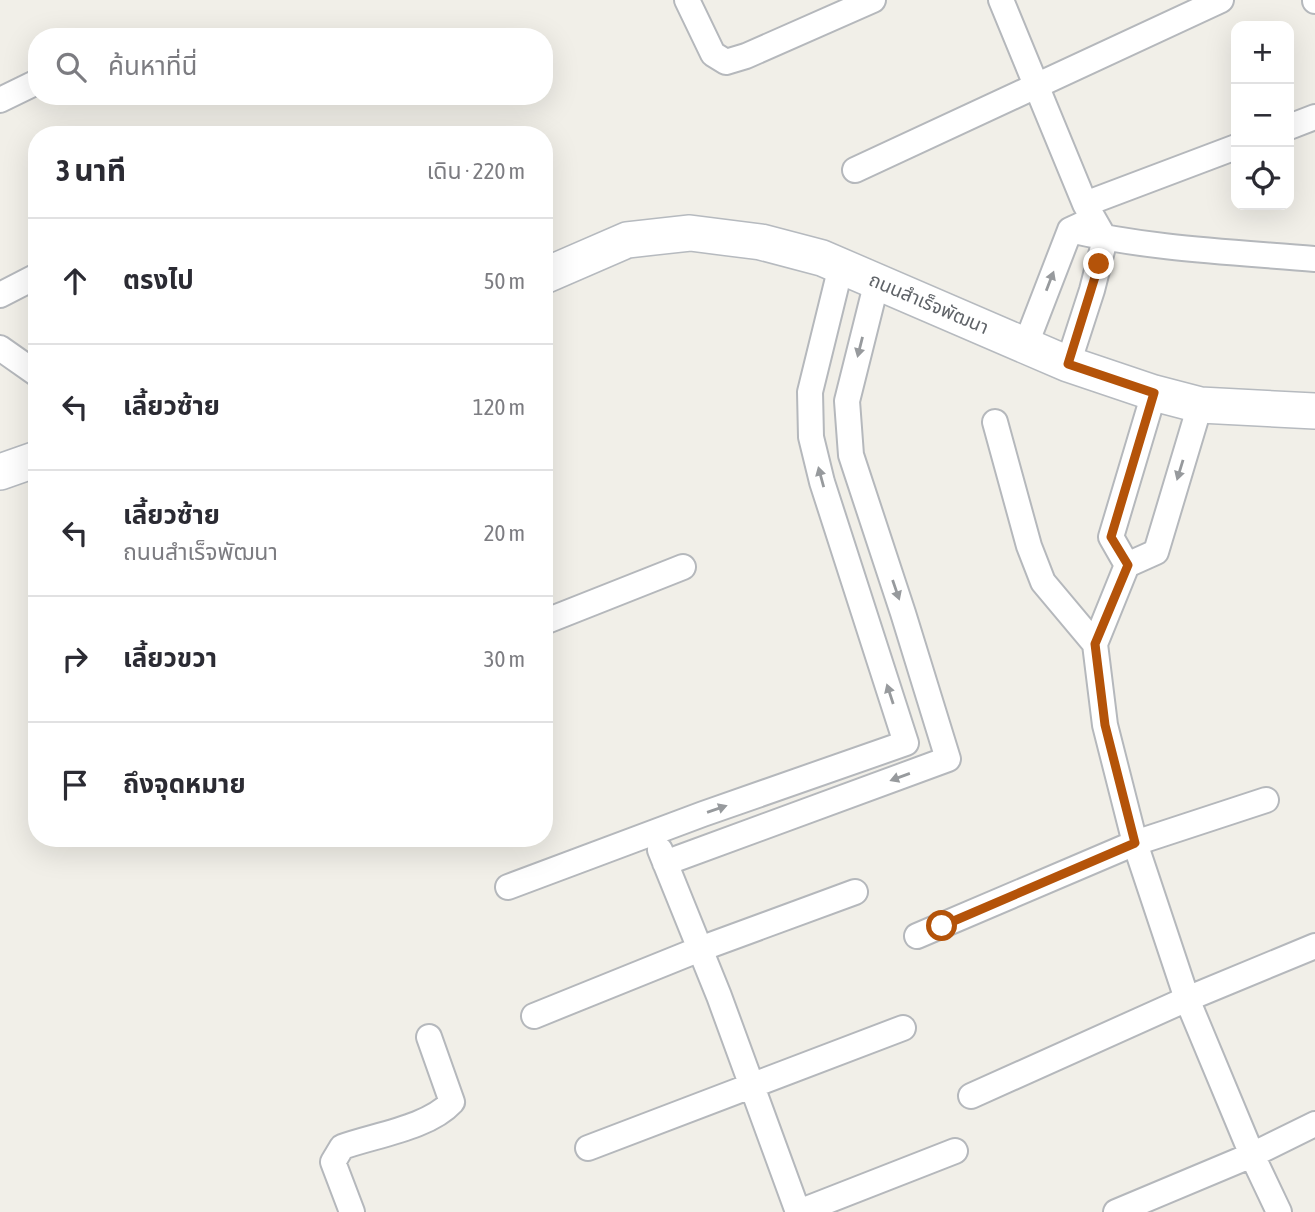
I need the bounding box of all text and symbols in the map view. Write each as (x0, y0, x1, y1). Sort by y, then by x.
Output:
map controls (1231, 21, 1294, 210)
button: + (1231, 21, 1294, 84)
search box (28, 28, 553, 105)
icon: search (52, 48, 90, 86)
text: ค้นหาที่นี่ (108, 51, 198, 81)
button: − (1231, 84, 1294, 147)
button: locate (1231, 147, 1294, 210)
text: 3 นาที (56, 153, 126, 187)
text: เดิน · 220 m (427, 158, 525, 184)
route end (1083, 248, 1114, 279)
icon: ahead (56, 262, 94, 300)
text: ตรงไป (123, 265, 194, 295)
text: 50 m (484, 268, 525, 294)
street label: ถนนสำเร็จพัฒนา (866, 268, 992, 338)
one-way arrow (1045, 270, 1056, 291)
one-way arrow (854, 336, 865, 358)
icon: left (56, 388, 94, 426)
text: เลี้ยวซ้าย (123, 391, 220, 421)
text: 120 m (473, 394, 525, 420)
one-way arrow (1175, 460, 1185, 481)
one-way arrow (815, 466, 826, 488)
text: เลี้ยวซ้าย (123, 500, 220, 530)
icon: left (56, 514, 94, 552)
text: 20 m (484, 520, 525, 546)
text: ถนนสำเร็จพัฒนา (123, 539, 278, 565)
one-way arrow (891, 580, 902, 601)
icon: right (56, 640, 94, 678)
text: เลี้ยวขวา (123, 643, 217, 673)
text: 30 m (484, 646, 525, 672)
one-way arrow (884, 683, 895, 704)
icon: arrive (56, 766, 94, 804)
text: ถึงจุดหมาย (123, 769, 246, 799)
one-way arrow (890, 771, 911, 782)
one-way arrow (707, 803, 728, 814)
route start (926, 910, 957, 941)

